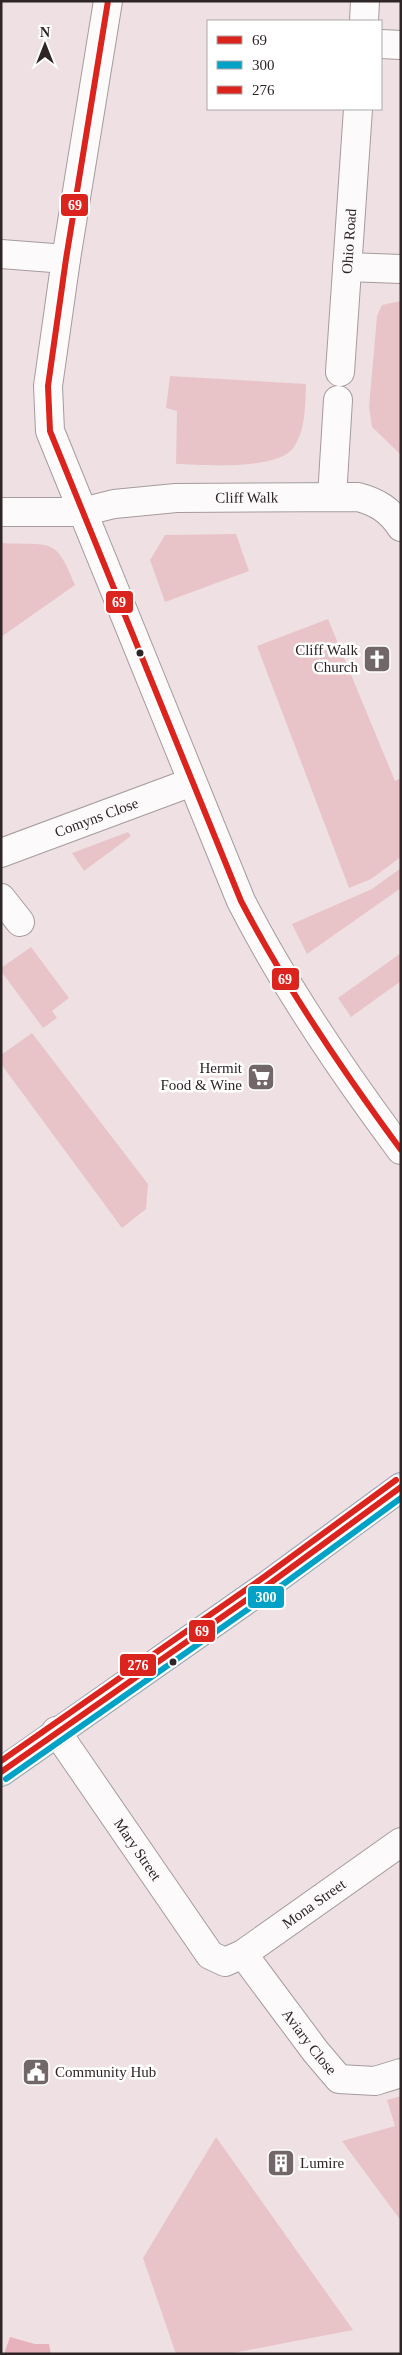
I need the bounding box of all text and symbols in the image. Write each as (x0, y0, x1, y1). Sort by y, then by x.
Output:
north arrow (20, 20, 70, 70)
legend (207, 20, 382, 110)
text: N (40, 25, 50, 40)
text: 69 (252, 32, 267, 48)
text: 300 (252, 57, 275, 73)
text: 276 (252, 82, 275, 98)
line badge: 69 (60, 193, 89, 217)
text: 69 (68, 198, 82, 213)
street label: Ohio Road (339, 208, 359, 275)
street label: Cliff Walk (215, 489, 279, 506)
line badge: 69 (105, 590, 134, 614)
text: 69 (112, 595, 126, 610)
place label: Cliff Walk Church (295, 642, 358, 675)
church icon: Cliff Walk Church (362, 644, 392, 674)
unlabelled marker (135, 648, 145, 658)
street label: Comyns Close (53, 795, 141, 840)
line badge: 69 (271, 967, 300, 991)
text: 69 (278, 972, 292, 987)
place label: Hermit Food & Wine (160, 1060, 243, 1093)
supermarket icon: Hermit Food & Wine (246, 1062, 276, 1092)
line badge: 300 (247, 1585, 285, 1609)
text: 300 (256, 1590, 277, 1605)
line badge: 69 (188, 1619, 216, 1643)
text: 69 (195, 1624, 209, 1639)
line badge: 276 (119, 1653, 157, 1677)
unlabelled marker (168, 1657, 178, 1667)
text: 276 (128, 1658, 149, 1673)
street label: Mary Street (111, 1816, 165, 1884)
street label: Mona Street (279, 1875, 349, 1932)
street label: Aviary Close (279, 2006, 340, 2078)
public building icon: Community Hub (21, 2057, 51, 2087)
place label: Community Hub (55, 2064, 156, 2080)
building icon: Lumire (266, 2148, 296, 2178)
place label: Lumire (300, 2155, 344, 2171)

